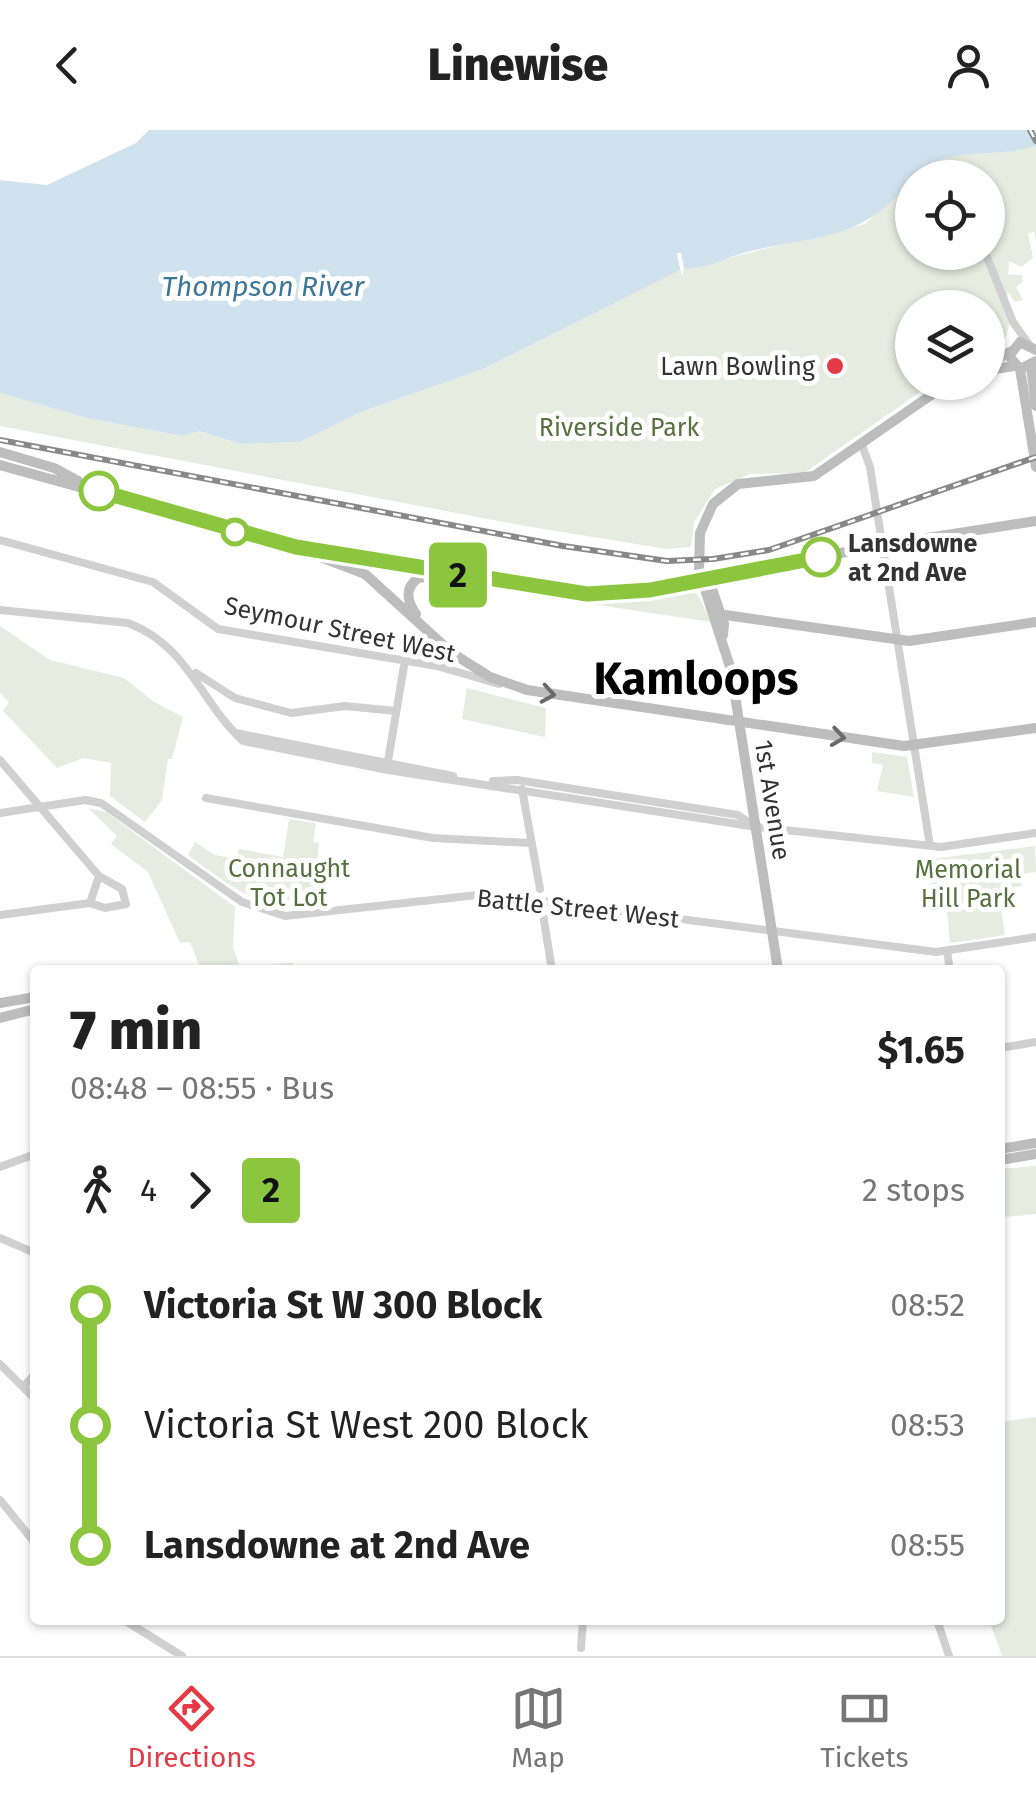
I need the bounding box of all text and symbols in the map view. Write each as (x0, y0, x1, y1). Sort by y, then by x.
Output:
icon: back (40, 38, 95, 93)
text: Linewise (428, 38, 608, 92)
icon: person (941, 38, 996, 93)
map controls (895, 160, 1005, 400)
button: locate (895, 160, 1005, 270)
water label: Thompson River (162, 270, 366, 303)
button: layers (895, 290, 1005, 400)
place label: Lawn Bowling (660, 352, 815, 382)
marker: Lawn Bowling (824, 355, 846, 377)
park label: Riverside Park (539, 413, 699, 443)
unlabelled marker (80, 472, 118, 510)
unlabelled marker (222, 519, 248, 545)
place label: Lansdowne at 2nd Ave (848, 529, 978, 588)
marker: Lansdowne at 2nd Ave (802, 538, 840, 576)
line badge: 2 (426, 542, 490, 608)
text: 2 (449, 554, 467, 596)
street label: Seymour Street West (222, 591, 459, 669)
district label: Kamloops (593, 652, 799, 706)
one-way arrow (540, 683, 556, 704)
one-way arrow (829, 725, 846, 746)
street label: 1st Avenue (748, 738, 796, 862)
park label: Connaught Tot Lot (228, 854, 351, 913)
park label: Memorial Hill Park (915, 855, 1021, 914)
street label: Battle Street West (475, 883, 681, 935)
text: 7 min (70, 998, 202, 1064)
text: $1.65 (878, 1027, 965, 1073)
text: 08:48 – 08:55 · Bus (70, 1069, 334, 1107)
icon: walk (70, 1163, 125, 1218)
icon: forward (172, 1163, 227, 1218)
text: 2 (262, 1169, 280, 1211)
text: 4 (140, 1171, 157, 1209)
text: 2 stops (862, 1171, 965, 1209)
text: Victoria St W 300 Block (144, 1282, 542, 1328)
text: 08:52 (890, 1286, 965, 1324)
text: Victoria St West 200 Block (144, 1402, 588, 1448)
text: 08:53 (890, 1406, 965, 1444)
text: Lansdowne at 2nd Ave (144, 1522, 530, 1568)
text: 08:55 (890, 1526, 965, 1564)
tab: Directions (127, 1681, 256, 1774)
tab: Map (511, 1681, 566, 1774)
tab: Tickets (820, 1681, 909, 1774)

